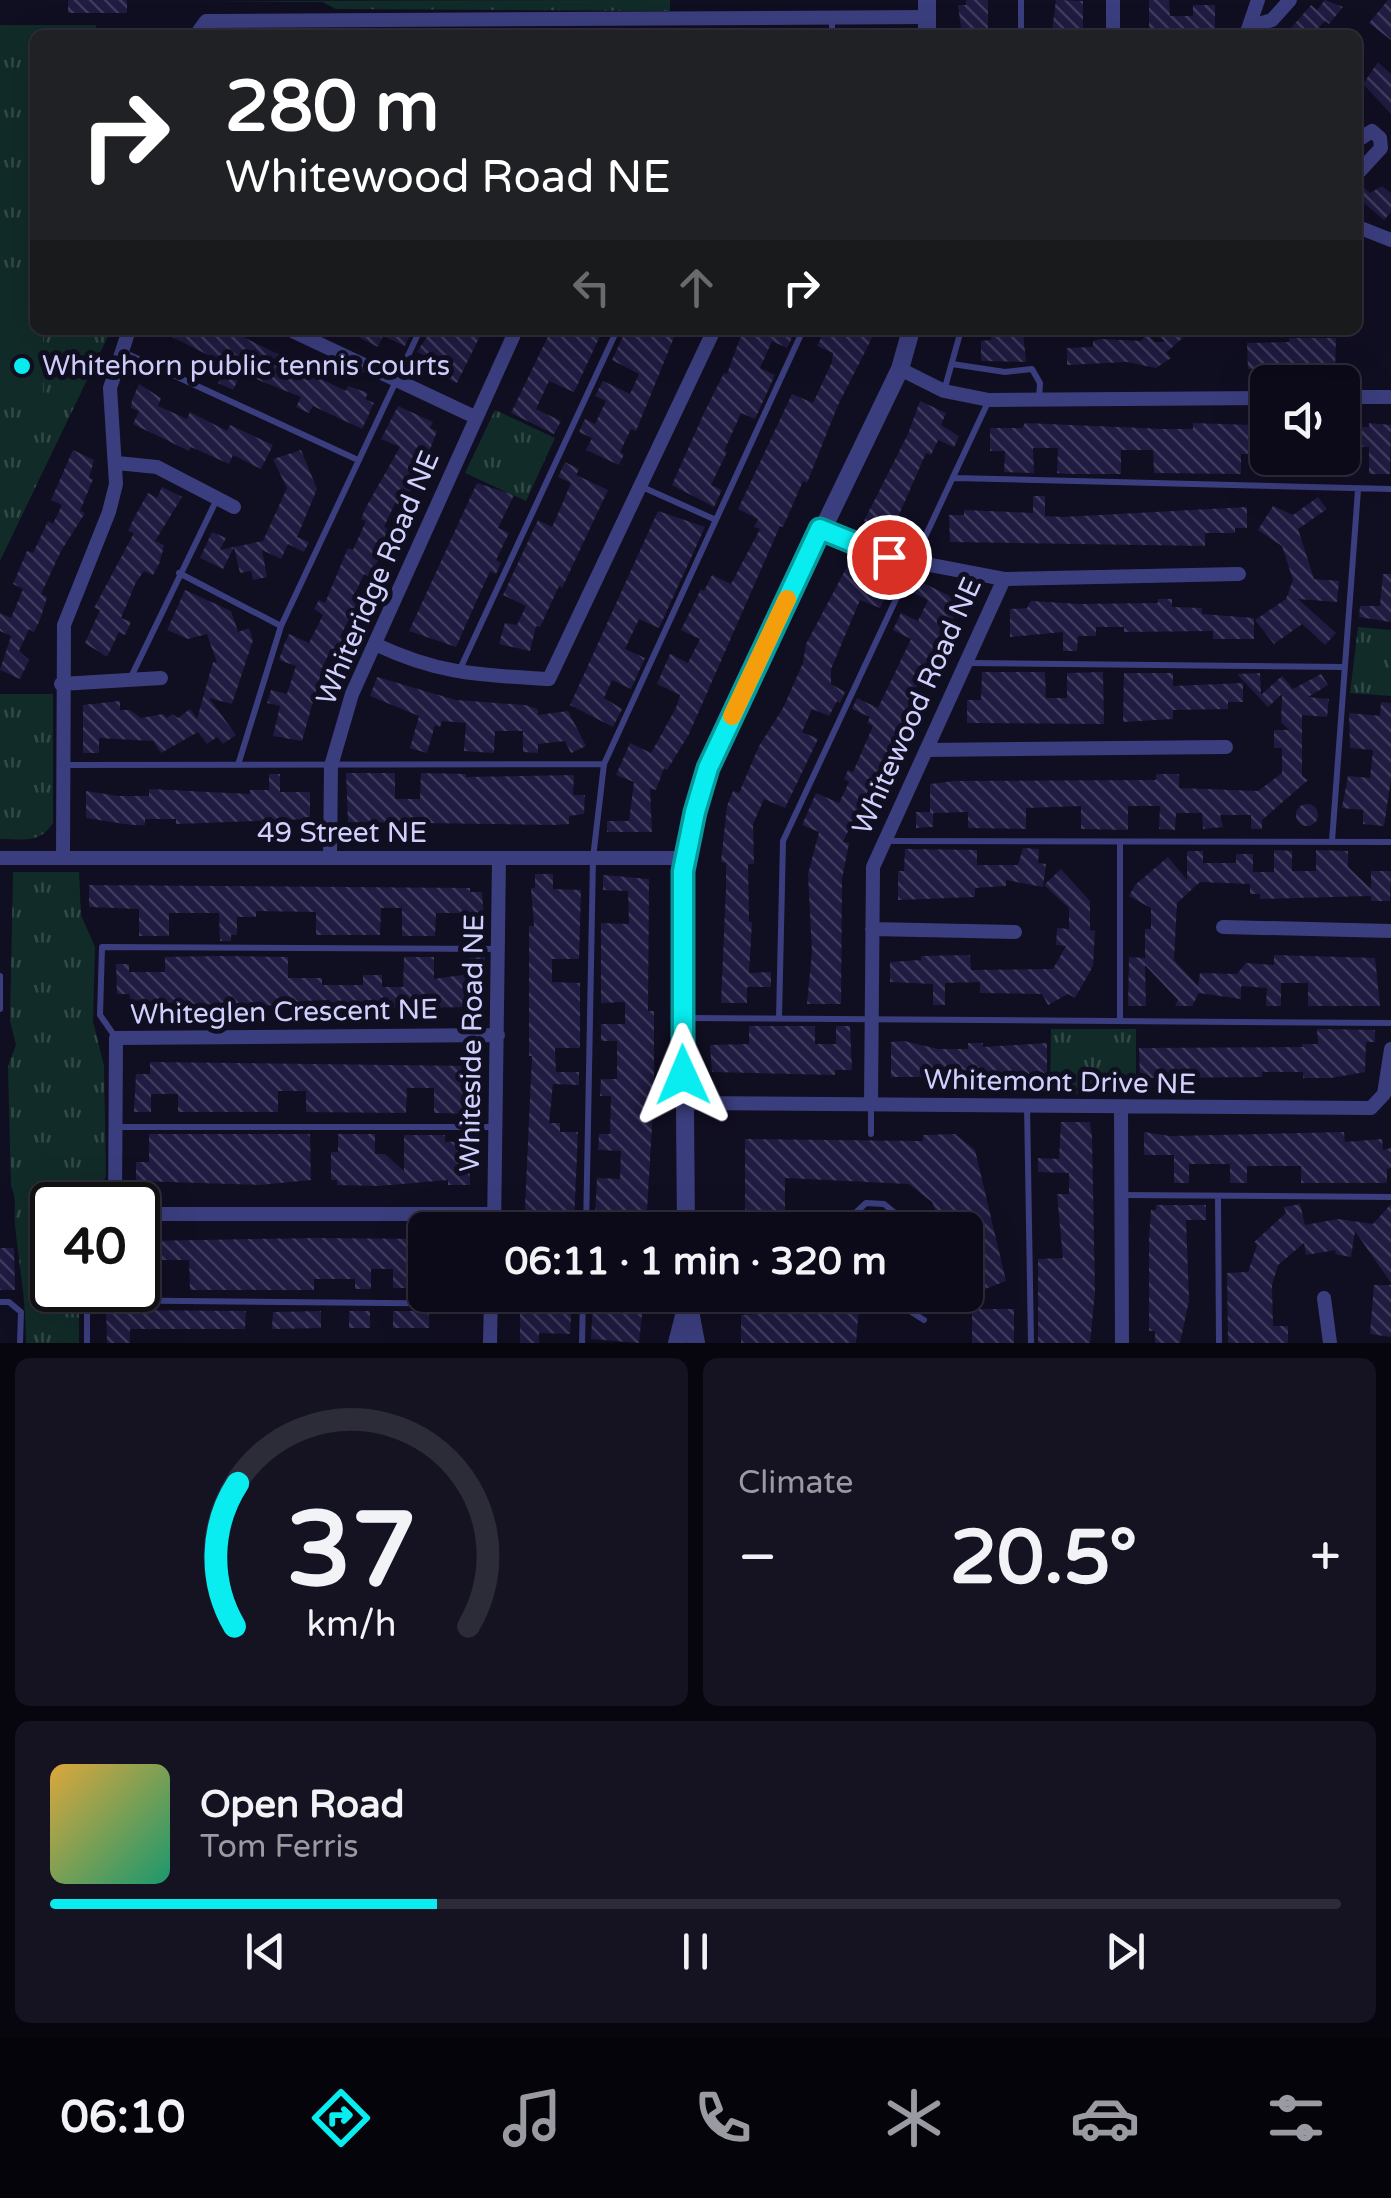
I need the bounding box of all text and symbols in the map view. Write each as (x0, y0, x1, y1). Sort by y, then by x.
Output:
text: 280 m (225, 66, 439, 150)
icon: right (60, 70, 190, 200)
text: Whitewood Road NE (225, 151, 671, 205)
icon: left (564, 260, 619, 315)
icon: ahead (669, 260, 724, 315)
icon: right (774, 260, 829, 315)
place label: Whitehorn public tennis courts (42, 349, 450, 383)
marker: Whitehorn public tennis courts (11, 355, 33, 377)
map controls (1250, 365, 1360, 475)
button: sound (1250, 365, 1360, 475)
street label: Whiteridge Road NE (309, 446, 447, 710)
pin (847, 515, 932, 600)
icon: arrive (862, 530, 917, 585)
street label: Whitewood Road NE (845, 572, 989, 840)
street label: 49 Street NE (257, 816, 427, 850)
street label: Whiteside Road NE (453, 914, 491, 1172)
street label: Whiteglen Crescent NE (130, 992, 438, 1032)
position arrow (631, 1023, 735, 1127)
street label: Whitemont Drive NE (923, 1063, 1197, 1101)
speed limit sign: 40 (30, 1182, 160, 1312)
text: 06:11 · 1 min · 320 m (504, 1239, 887, 1285)
text: Climate (738, 1464, 853, 1502)
text: 37 (286, 1489, 417, 1614)
text: 20.5° (950, 1513, 1137, 1603)
text: − (738, 1525, 777, 1591)
text: + (1310, 1525, 1341, 1591)
text: km/h (307, 1603, 396, 1646)
text: Open Road (200, 1782, 405, 1828)
text: Tom Ferris (200, 1828, 359, 1866)
icon: previous (238, 1924, 293, 1979)
icon: pause (668, 1924, 723, 1979)
icon: next (1098, 1924, 1153, 1979)
icon: directions (306, 2083, 376, 2153)
icon: music (497, 2083, 567, 2153)
icon: phone (688, 2083, 758, 2153)
icon: climate (879, 2083, 949, 2153)
icon: car (1070, 2083, 1140, 2153)
icon: filters (1261, 2083, 1331, 2153)
text: 06:10 (60, 2091, 185, 2145)

